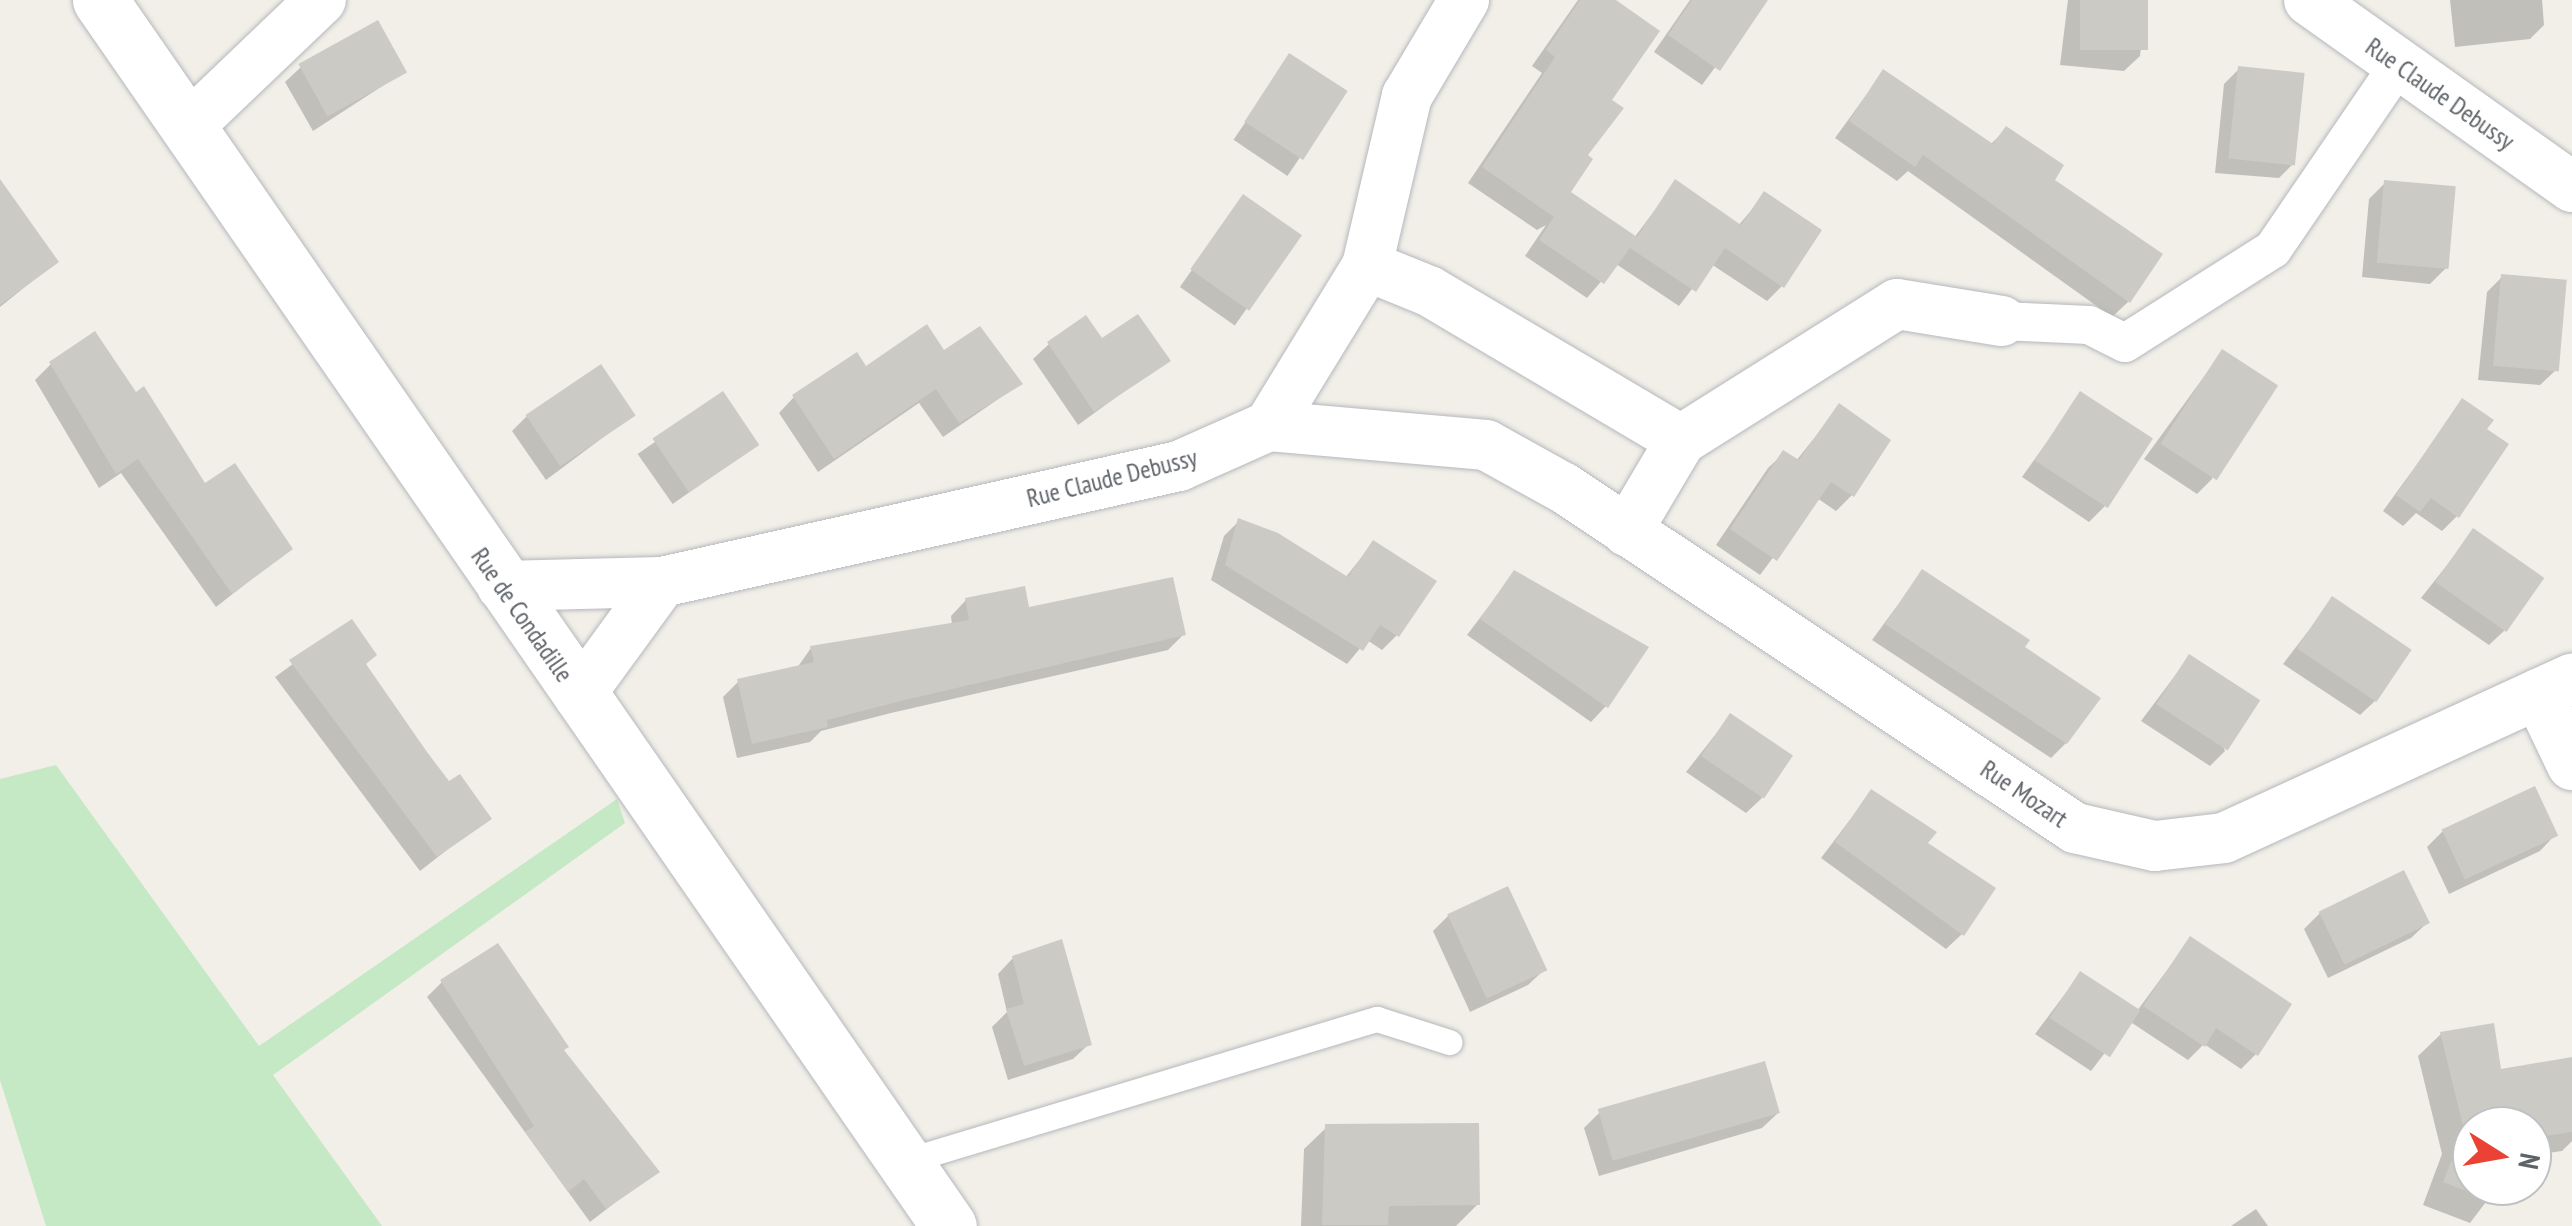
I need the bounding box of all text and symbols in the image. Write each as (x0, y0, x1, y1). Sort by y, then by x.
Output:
street label: Rue Claude Debussy (2360, 32, 2520, 156)
street label: Rue Claude Debussy (1024, 442, 1200, 514)
street label: Rue de Condadille (465, 542, 579, 688)
street label: Rue Mozart (1975, 754, 2073, 834)
north arrow (2452, 1106, 2552, 1206)
text: N (2510, 1150, 2550, 1172)

